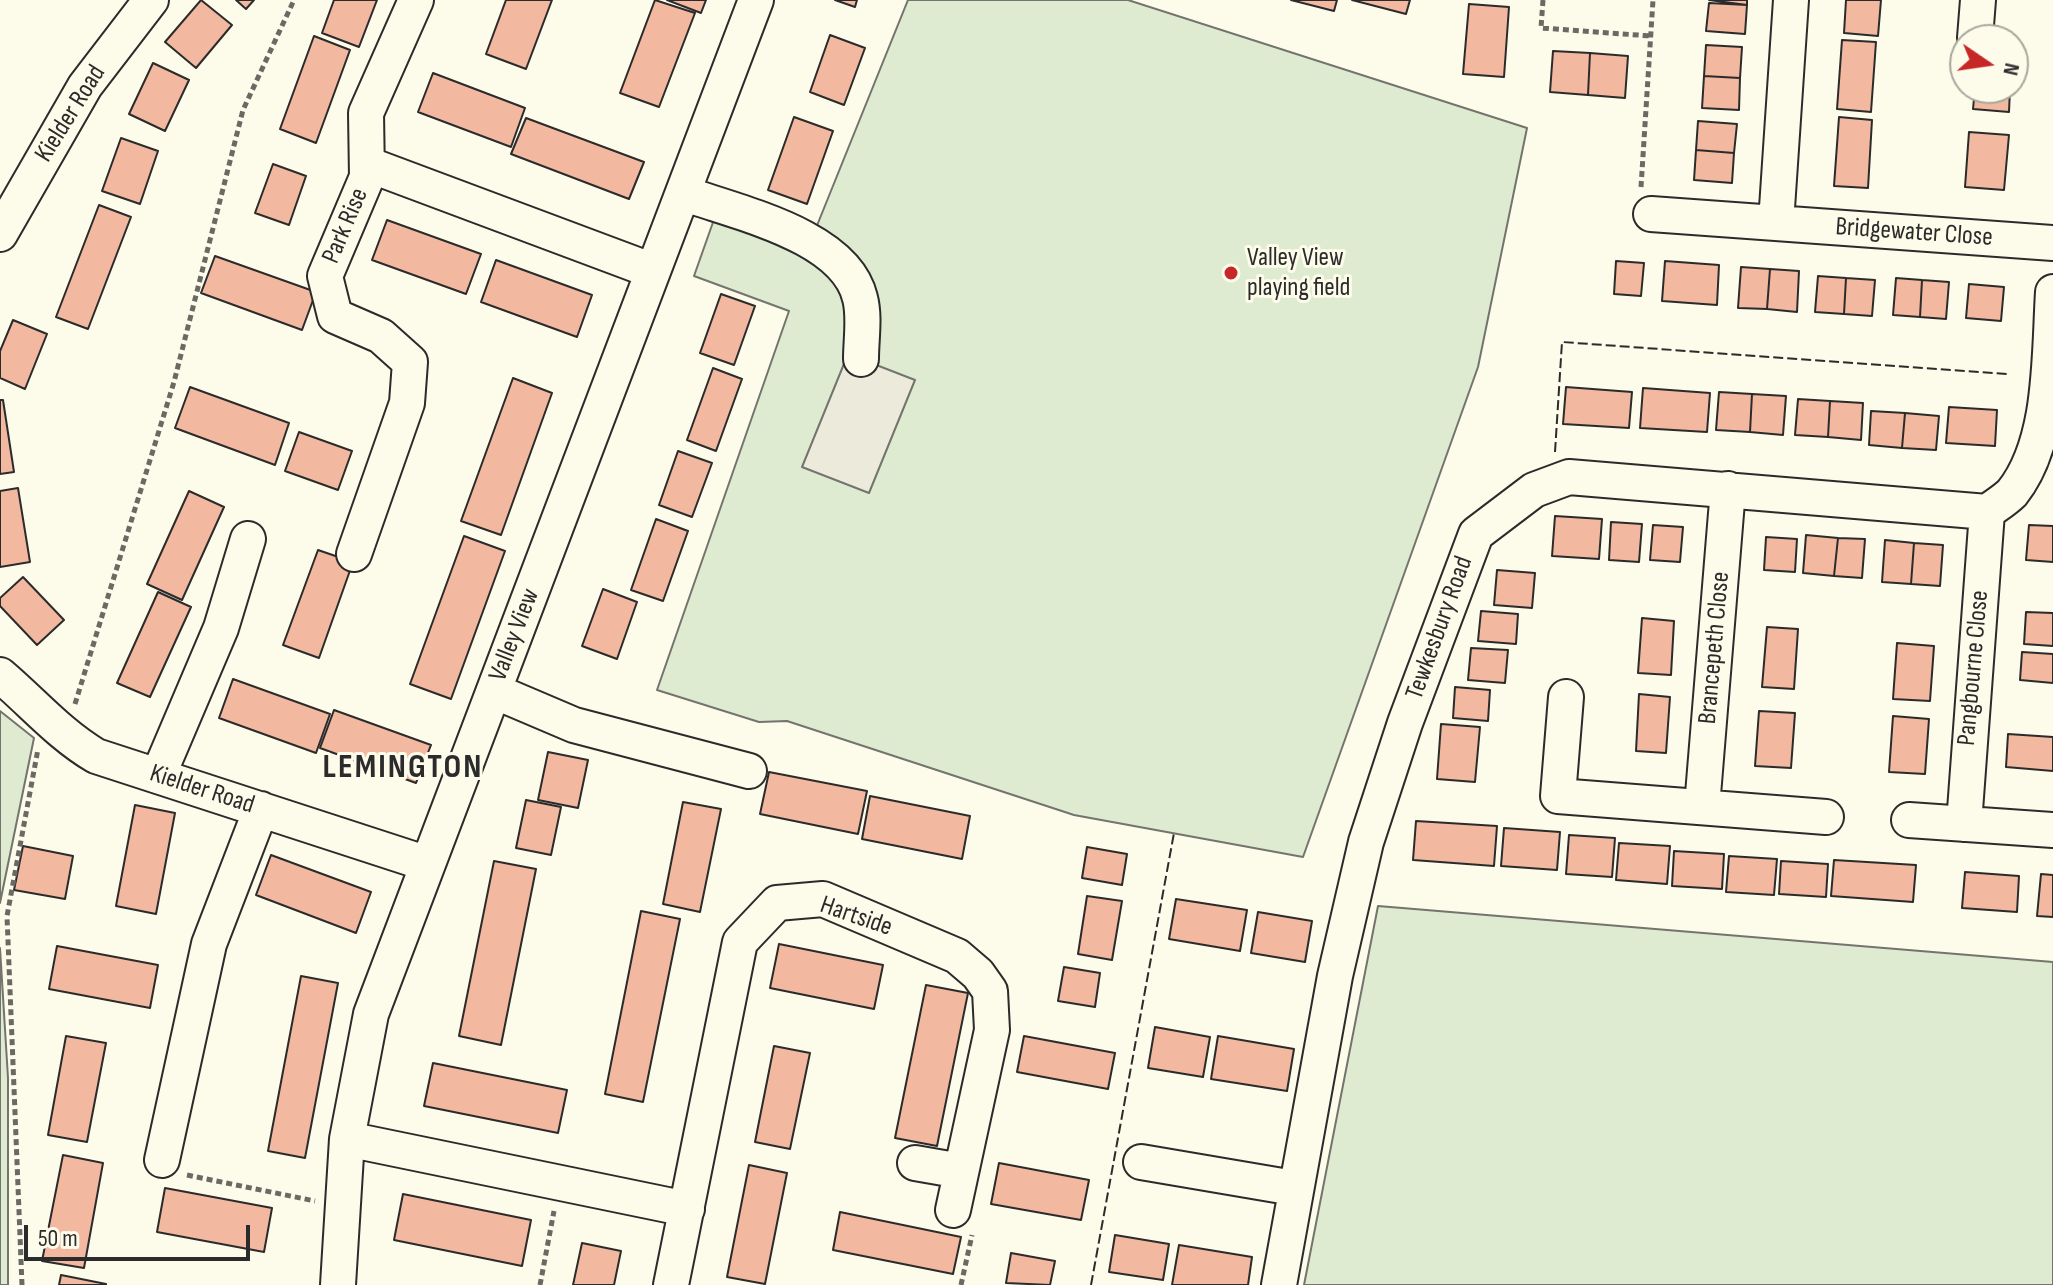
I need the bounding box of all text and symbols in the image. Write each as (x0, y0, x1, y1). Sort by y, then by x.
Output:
north arrow (1949, 24, 2029, 104)
street label: Kielder Road (29, 60, 113, 168)
text: N (1996, 60, 2025, 78)
street label: Park Rise (316, 184, 376, 268)
street label: Bridgewater Close (1834, 212, 1994, 254)
place label: Valley View playing field (1247, 242, 1350, 304)
marker: Valley View playing field (1222, 264, 1240, 282)
street label: Tewkesbury Road (1400, 552, 1480, 704)
street label: Brancepeth Close (1693, 571, 1737, 725)
street label: Valley View (483, 584, 547, 686)
street label: Pangbourne Close (1952, 589, 1996, 747)
district label: LEMINGTON (323, 748, 483, 788)
street label: Kielder Road (146, 758, 258, 822)
street label: Hartside (816, 890, 896, 944)
scale bar (28, 1209, 254, 1259)
text: 50 m (38, 1224, 78, 1253)

